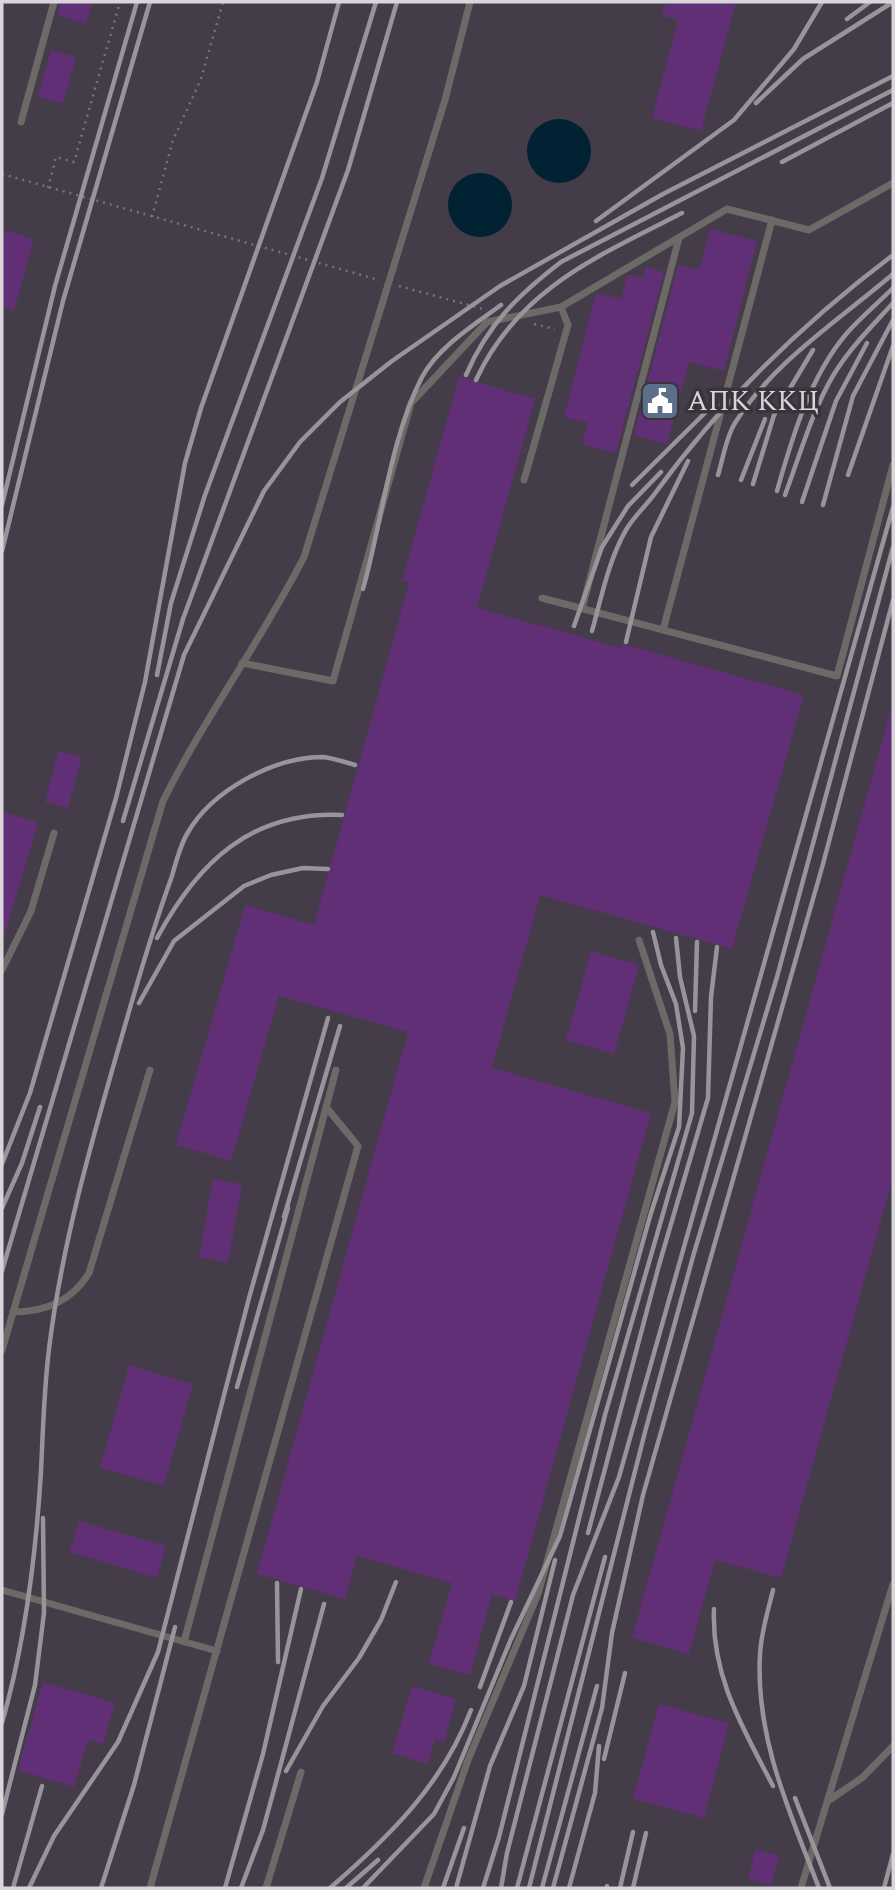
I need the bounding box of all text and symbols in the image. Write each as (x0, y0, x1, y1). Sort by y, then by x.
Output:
public building icon: АПК ККЦ (639, 380, 681, 422)
place label: АПК ККЦ (687, 380, 819, 423)

